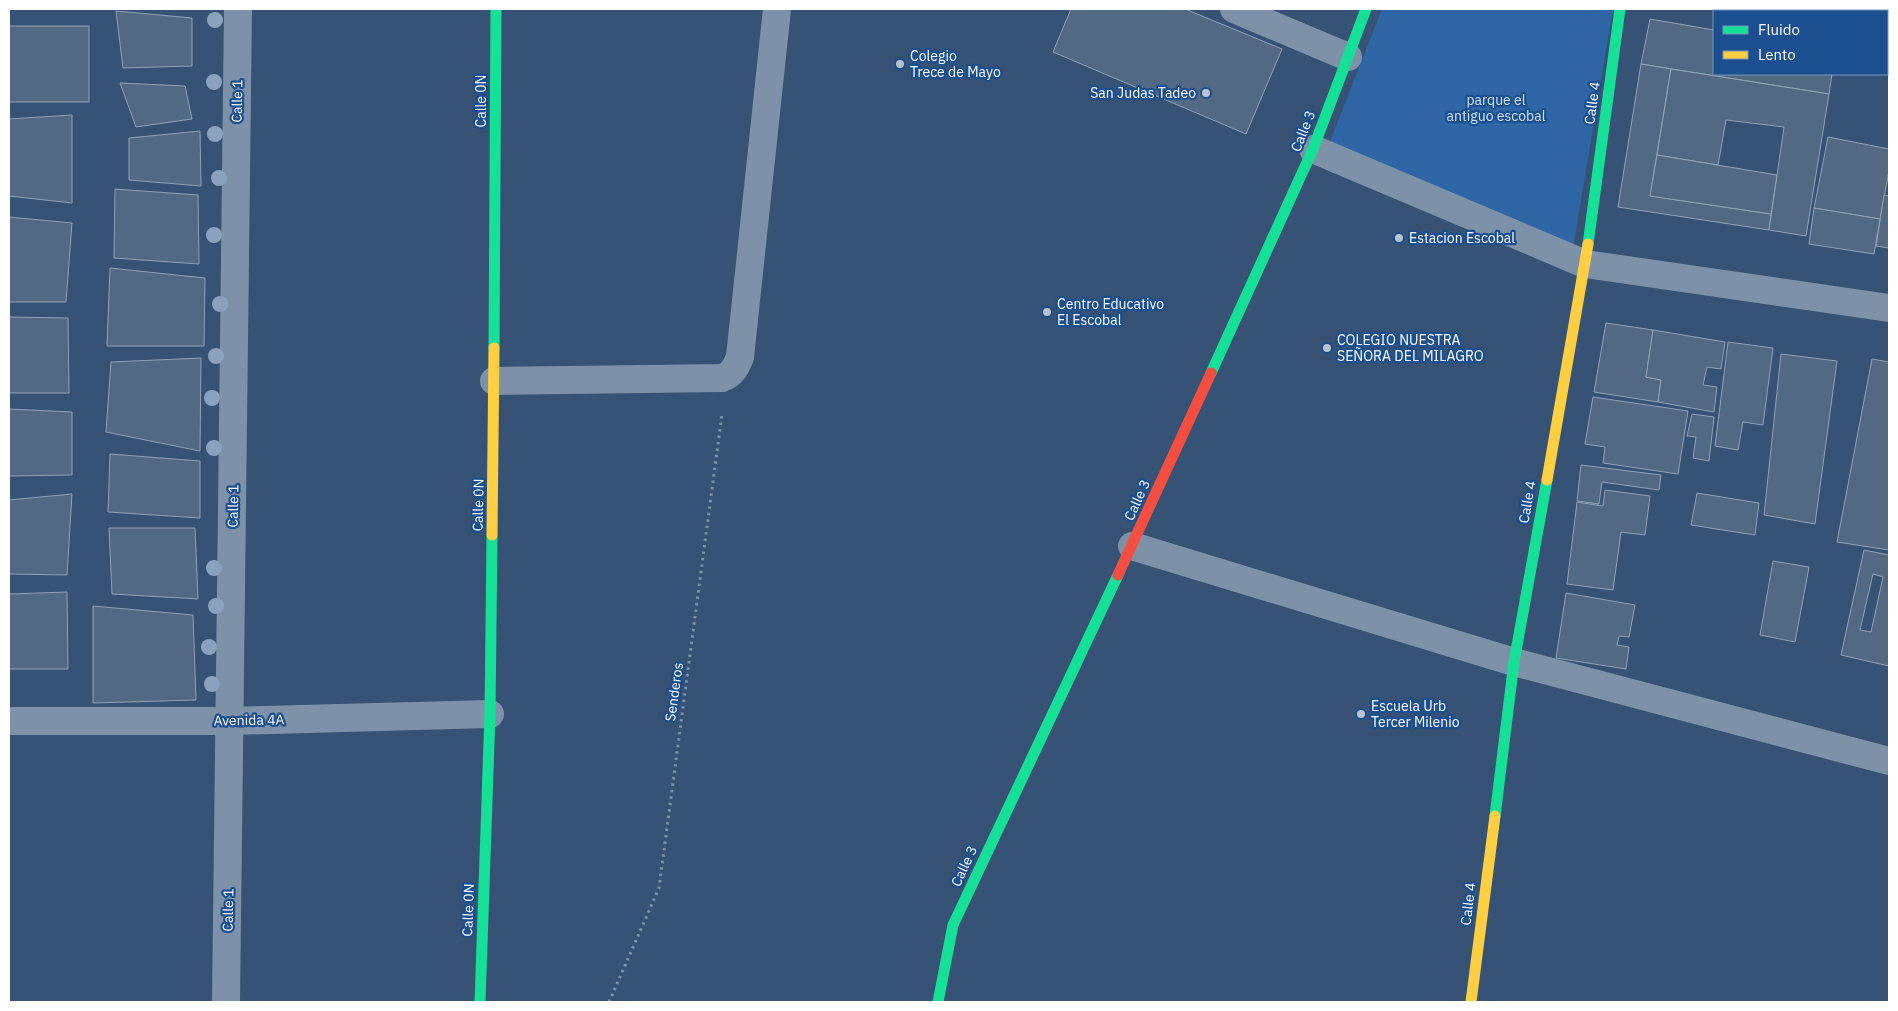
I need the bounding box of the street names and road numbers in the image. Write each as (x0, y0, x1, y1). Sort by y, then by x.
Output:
street label: Calle 0N (472, 74, 490, 128)
street label: Calle 1 (228, 79, 246, 123)
street label: Calle 4 (1580, 80, 1604, 126)
street label: Calle 3 (1287, 108, 1319, 154)
street label: Calle 3 (1120, 477, 1154, 523)
street label: Calle 0N (469, 478, 487, 532)
street label: Calle 4 (1514, 479, 1540, 525)
street label: Calle 1 (224, 484, 242, 528)
street label: Senderos (661, 661, 687, 723)
street label: Avenida 4A (213, 710, 285, 730)
street label: Calle 3 (947, 843, 981, 889)
street label: Calle 4 (1456, 882, 1480, 926)
street label: Calle 0N (458, 883, 478, 937)
street label: Calle 1 (219, 888, 237, 932)

